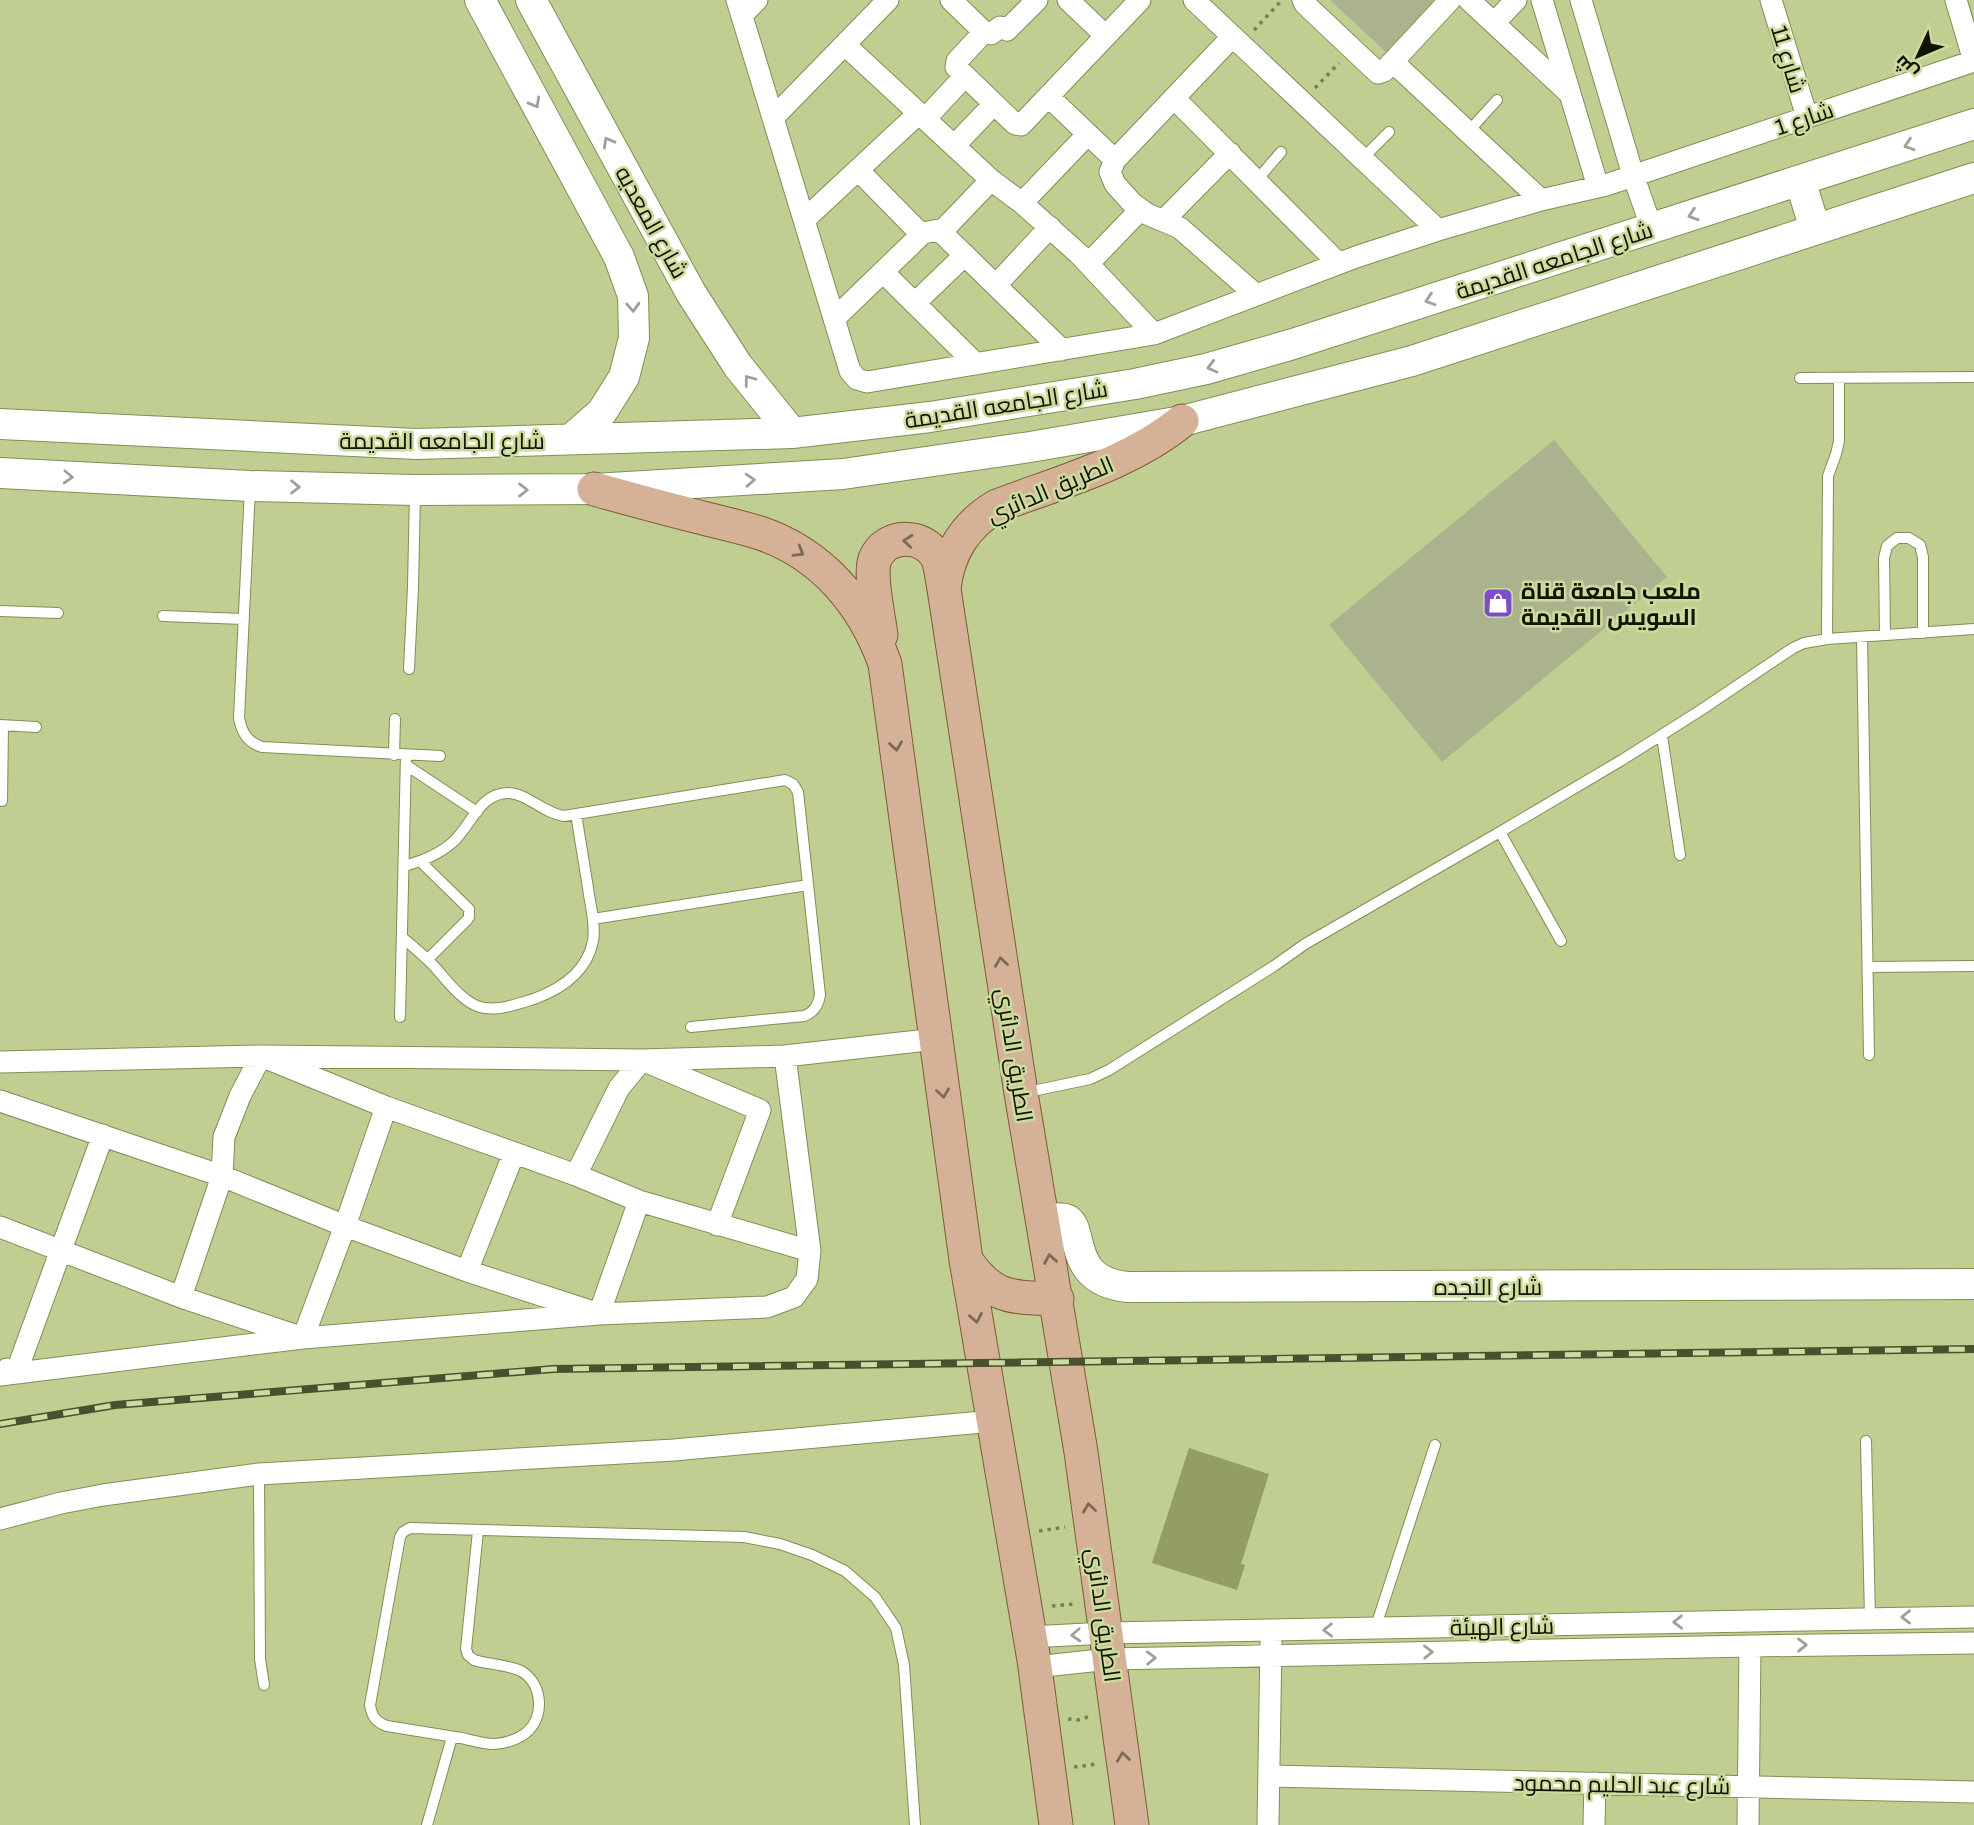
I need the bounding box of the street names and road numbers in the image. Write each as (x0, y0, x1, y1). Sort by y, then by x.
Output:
street label: شارع 11 (1763, 21, 1814, 97)
street label: شارع 1 (1770, 94, 1838, 143)
street label: شارع المعديه (607, 160, 696, 284)
street label: شارع الجامعه القديمة (1452, 214, 1657, 307)
street label: شارع الجامعه القديمة (902, 373, 1110, 436)
street label: شارع الجامعه القديمة (339, 425, 545, 457)
street label: الطريق الدائري (982, 448, 1119, 532)
street label: الطريق الدائري (986, 986, 1041, 1125)
street label: شارع النجده (1434, 1271, 1542, 1303)
street label: الطريق الدائري (1076, 1546, 1129, 1684)
street label: شارع الهيئة (1450, 1610, 1554, 1643)
street label: شارع عبد الحليم محمود (1513, 1767, 1731, 1802)

